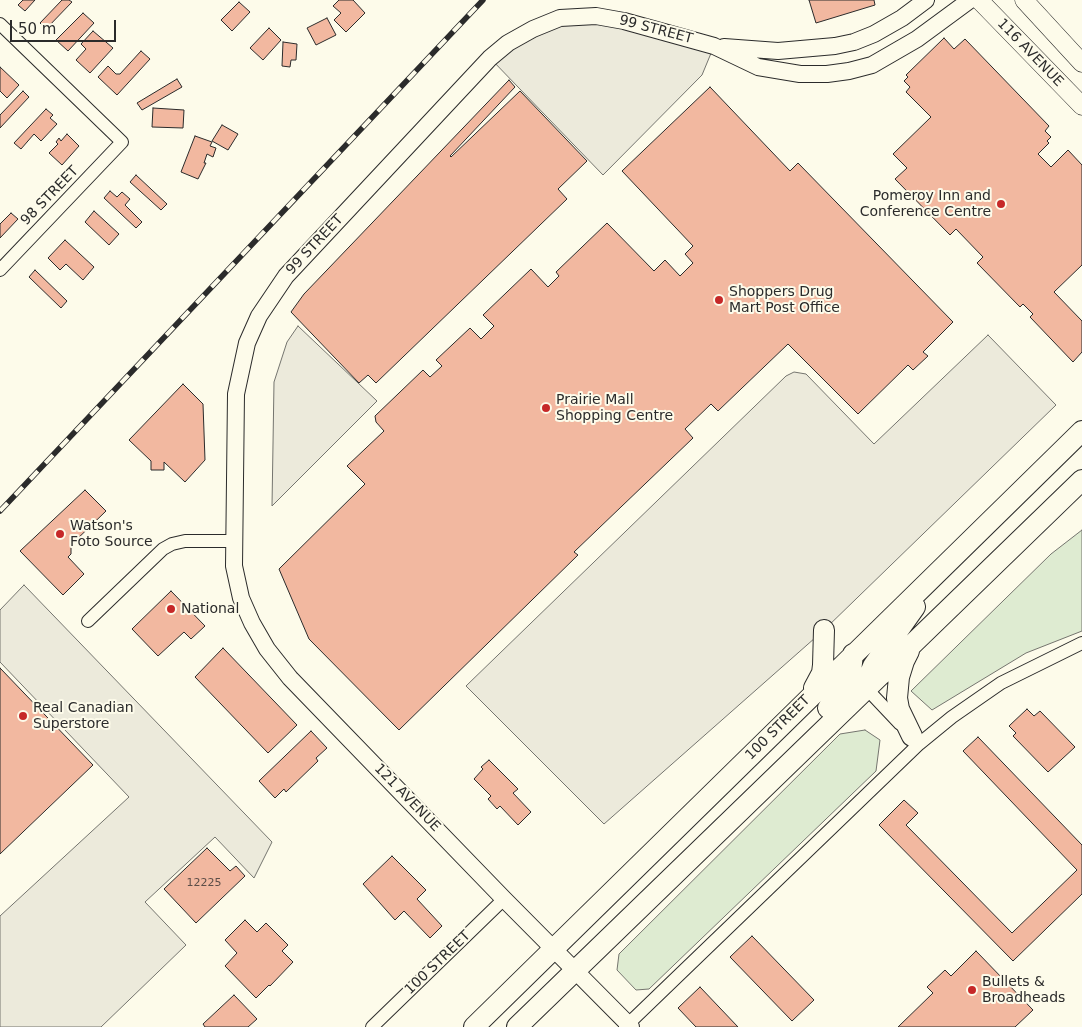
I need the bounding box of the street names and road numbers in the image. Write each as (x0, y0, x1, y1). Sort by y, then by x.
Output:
street label: 99 STREET (617, 12, 695, 48)
street label: 116 AVENUE (993, 16, 1067, 90)
street label: 98 STREET (18, 163, 82, 229)
street label: 99 STREET (283, 212, 347, 278)
street label: 100 STREET (742, 692, 814, 764)
street label: 121 AVENUE (370, 761, 444, 835)
street label: 100 STREET (402, 928, 474, 998)

